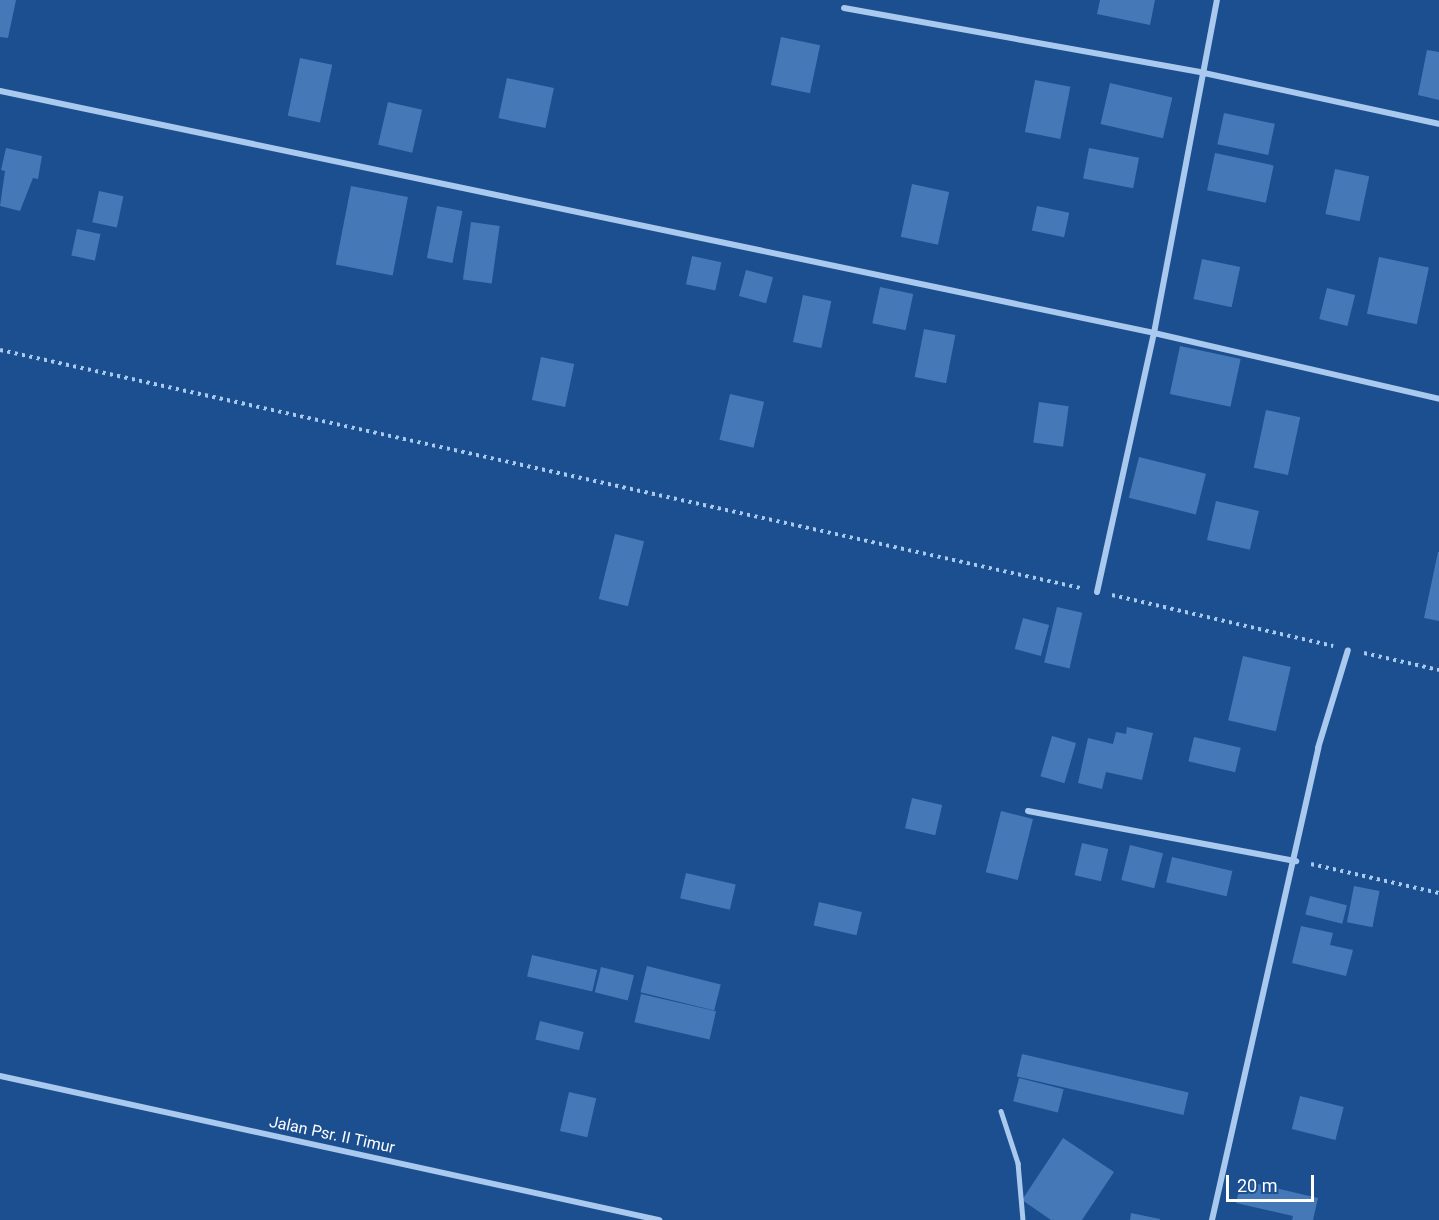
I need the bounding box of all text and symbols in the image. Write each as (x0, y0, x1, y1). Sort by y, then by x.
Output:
street label: Jalan Psr. II Timur (267, 1112, 397, 1158)
scale bar (1229, 1163, 1318, 1201)
text: 20 m (1237, 1175, 1277, 1196)

